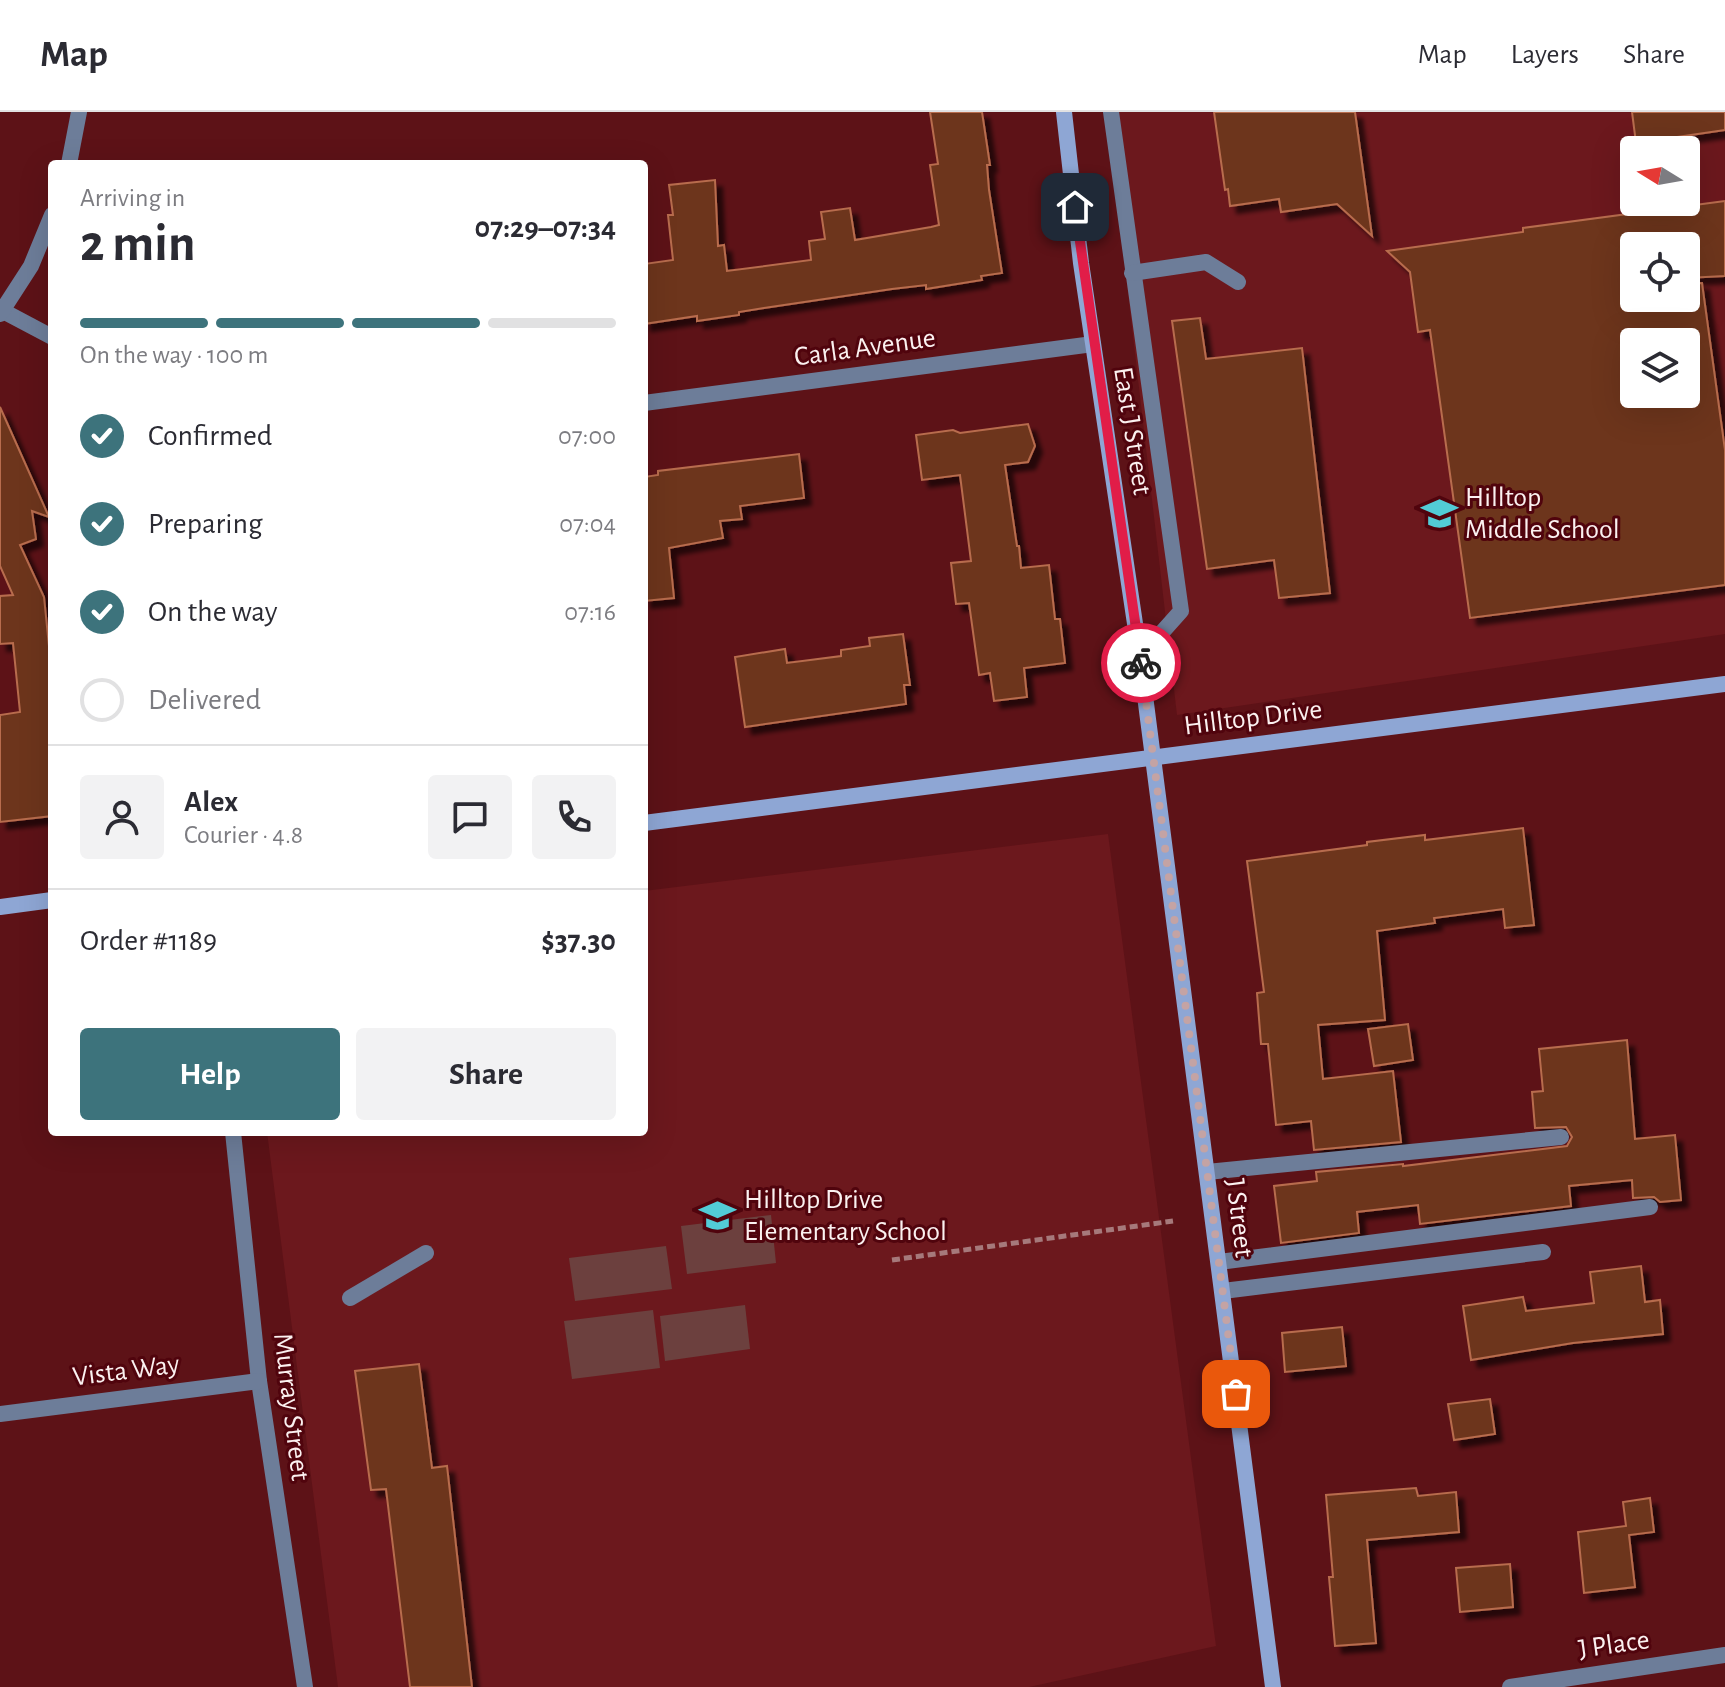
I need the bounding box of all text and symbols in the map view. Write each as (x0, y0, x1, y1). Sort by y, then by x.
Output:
text: Map (40, 36, 108, 74)
text: Map (1418, 41, 1467, 69)
text: Layers (1511, 41, 1579, 69)
text: Share (1623, 41, 1685, 69)
north arrow (1620, 136, 1700, 216)
map controls (1620, 136, 1700, 408)
pin (1041, 173, 1109, 241)
text: Arriving in (80, 185, 185, 211)
icon: home (1053, 185, 1097, 229)
text: 07:29–07:34 (475, 213, 616, 243)
text: 2 min (80, 218, 195, 270)
button: locate (1620, 232, 1700, 312)
street label: Carla Avenue (793, 324, 937, 372)
button: layers (1620, 328, 1700, 408)
text: On the way · 100 m (80, 342, 268, 368)
street label: East J Street (1108, 365, 1156, 497)
icon: check (80, 414, 124, 458)
text: Confirmed (148, 421, 272, 451)
text: 07:00 (558, 423, 616, 449)
place label: Hilltop Middle School (1465, 484, 1620, 544)
school or university icon: Hilltop Middle School (1420, 495, 1458, 533)
icon: check (80, 502, 124, 546)
text: Preparing (148, 509, 263, 539)
text: 07:04 (559, 511, 616, 537)
icon: check (80, 590, 124, 634)
text: On the way (148, 597, 277, 627)
text: 07:16 (564, 599, 616, 625)
courier (1101, 623, 1181, 703)
icon: bike (1119, 641, 1163, 685)
text: Delivered (148, 685, 261, 715)
street label: Hilltop Drive (1182, 696, 1324, 740)
button: person (80, 775, 164, 859)
button: chat (428, 775, 512, 859)
button: phone (532, 775, 616, 859)
text: Alex (184, 787, 238, 817)
text: Courier · 4.8 (184, 822, 303, 848)
text: Order #1189 (80, 926, 217, 956)
text: $37.30 (541, 926, 616, 956)
button: Help (80, 1028, 340, 1120)
button: Share (356, 1028, 616, 1120)
street label: J Street (1220, 1177, 1258, 1259)
place label: Hilltop Drive Elementary School (744, 1186, 947, 1246)
school or university icon: Hilltop Drive Elementary School (699, 1197, 737, 1235)
street label: Murray Street (268, 1332, 314, 1482)
street label: Vista Way (71, 1351, 181, 1391)
pin (1202, 1360, 1270, 1428)
icon: bag (1214, 1372, 1258, 1416)
street label: J Place (1577, 1626, 1651, 1664)

